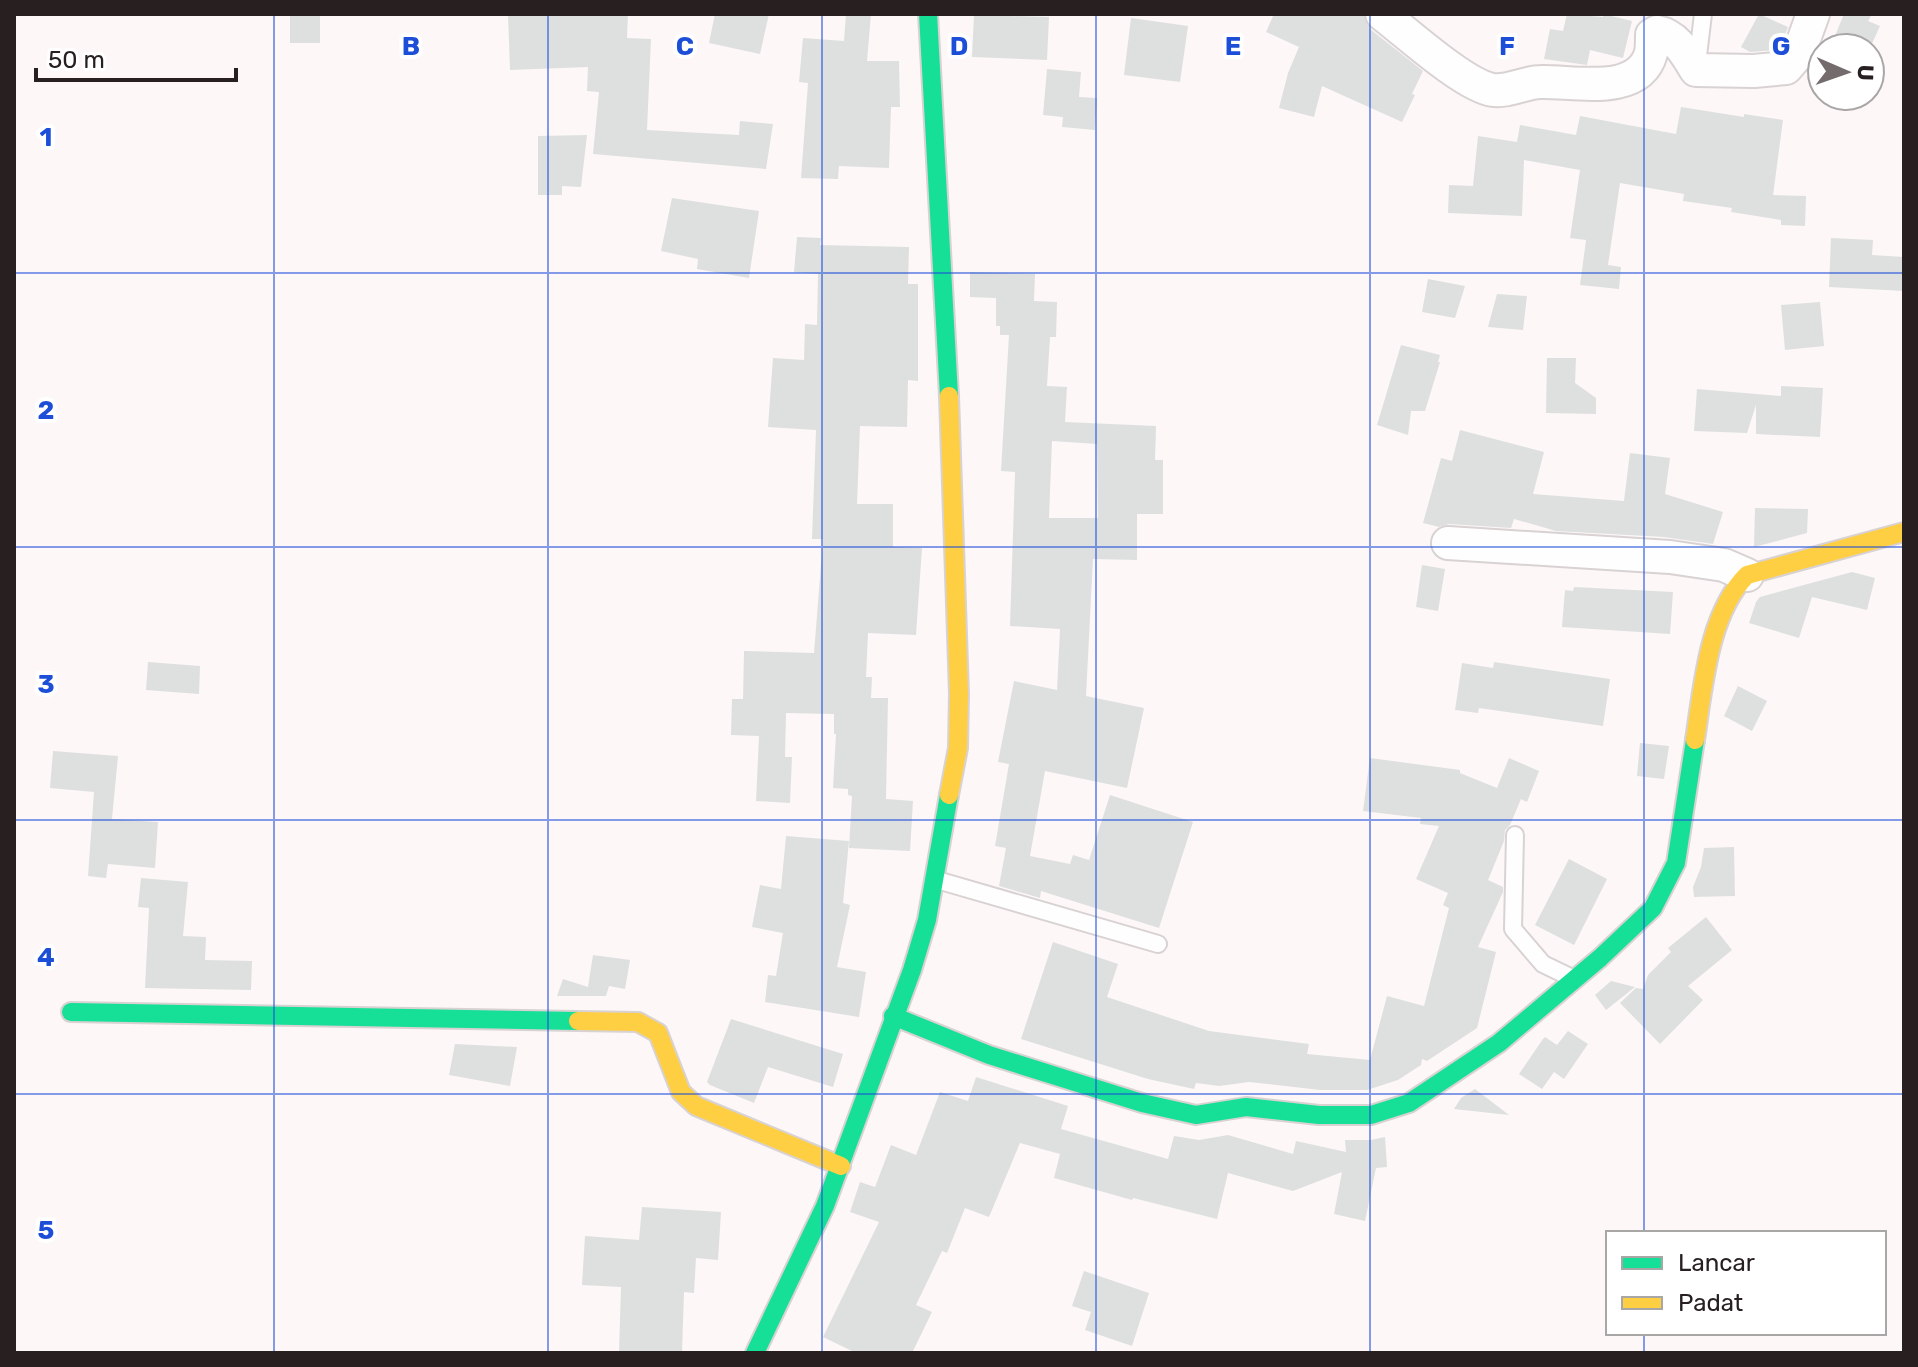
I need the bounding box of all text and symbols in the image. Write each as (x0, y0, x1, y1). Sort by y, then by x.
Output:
text: B (402, 31, 420, 62)
text: C (676, 31, 694, 62)
text: D (950, 31, 968, 62)
text: E (1225, 31, 1241, 62)
text: F (1499, 31, 1515, 62)
text: G (1772, 31, 1790, 62)
scale bar (36, 32, 236, 82)
north arrow (1806, 32, 1886, 112)
text: 50 m (48, 46, 105, 74)
text: U (1852, 64, 1879, 81)
text: 1 (40, 122, 52, 153)
text: 2 (38, 395, 54, 426)
text: 3 (37, 669, 55, 700)
text: 4 (37, 942, 55, 973)
text: 5 (38, 1215, 54, 1246)
legend (1606, 1231, 1886, 1335)
text: Lancar (1678, 1249, 1755, 1277)
text: Padat (1678, 1289, 1743, 1317)

